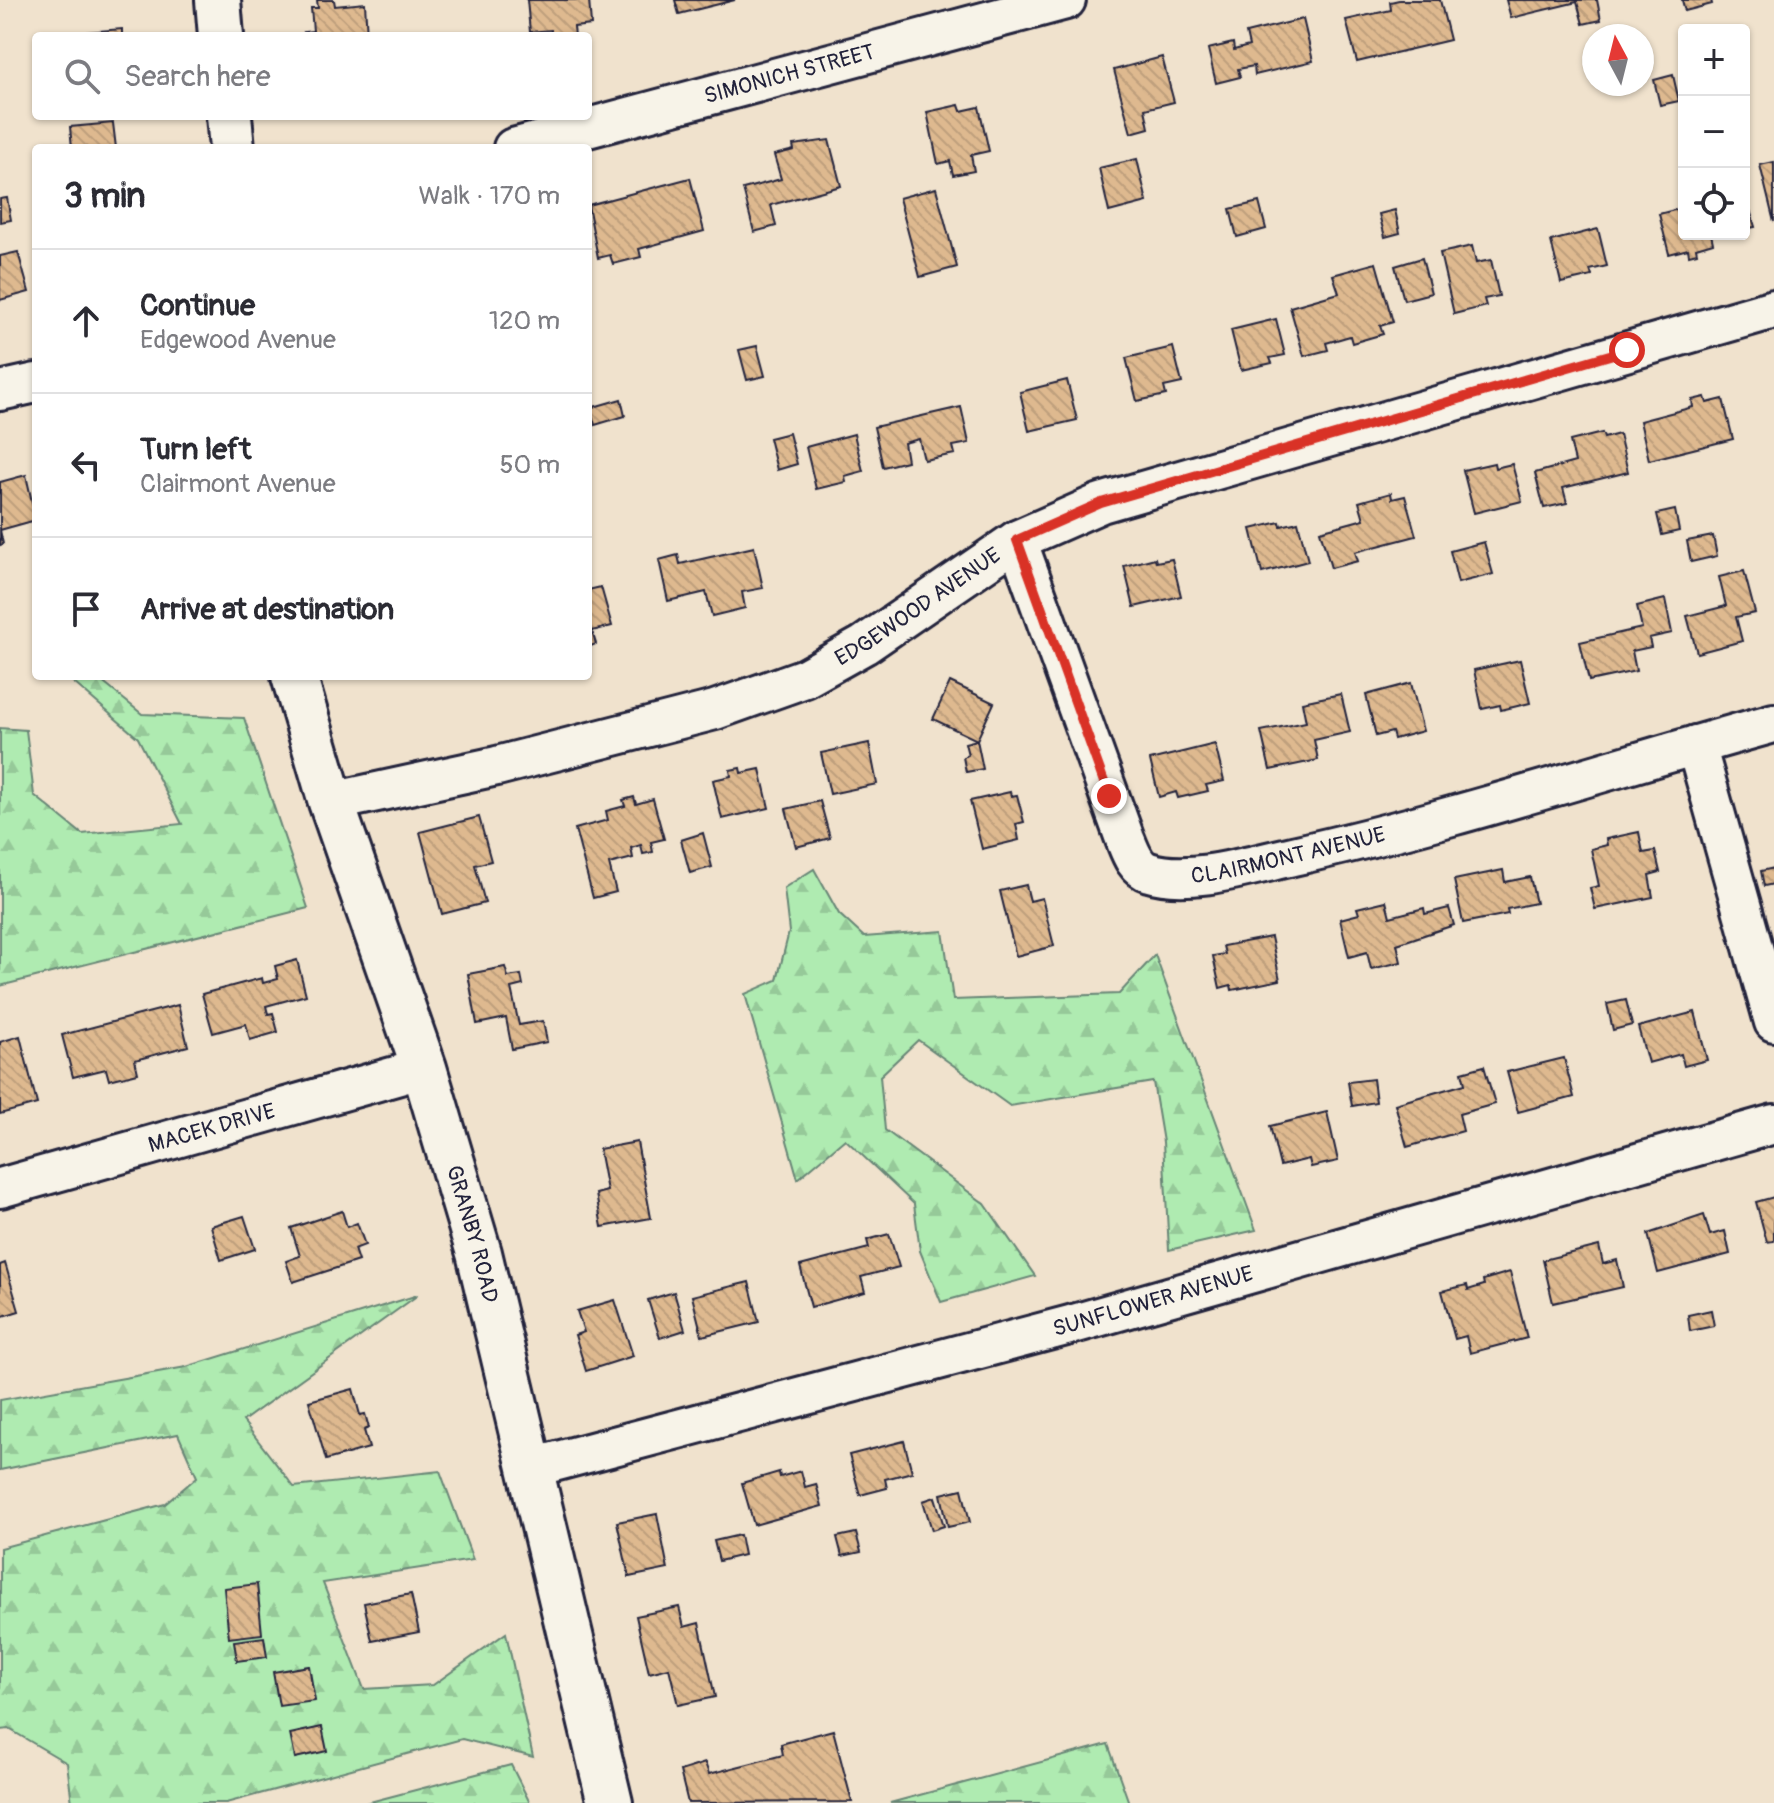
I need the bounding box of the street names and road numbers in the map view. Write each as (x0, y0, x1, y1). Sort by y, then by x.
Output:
street label: SIMONICH STREET (701, 38, 878, 110)
street label: EDGEWOOD AVENUE (830, 541, 1006, 672)
street label: CLAIRMONT AVENUE (1190, 820, 1388, 890)
street label: MACEK DRIVE (145, 1097, 278, 1159)
street label: GRANBY ROAD (440, 1162, 504, 1305)
street label: SUNFLOWER AVENUE (1050, 1259, 1256, 1343)

